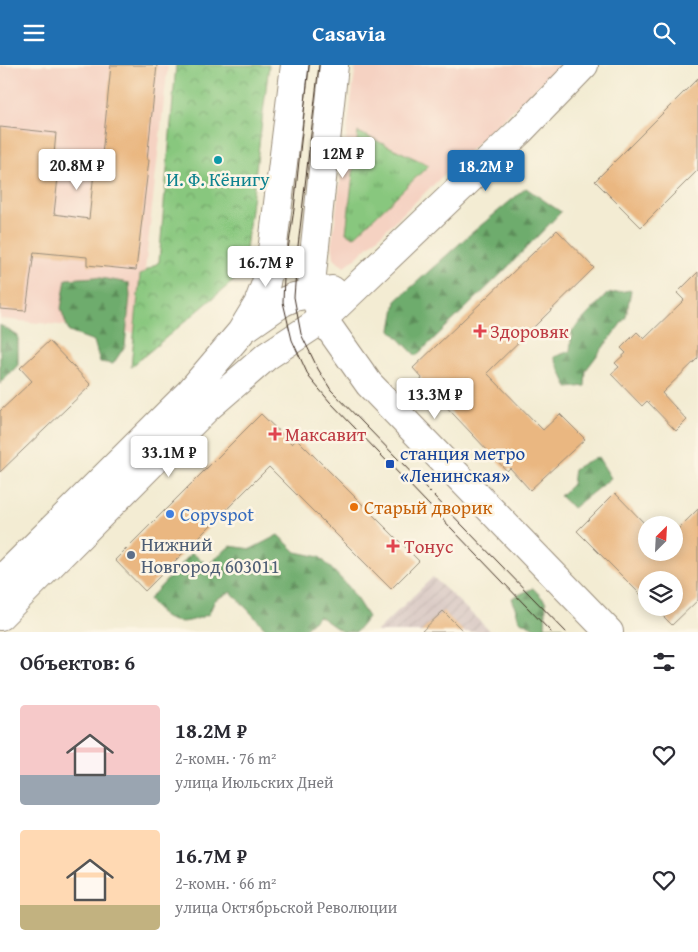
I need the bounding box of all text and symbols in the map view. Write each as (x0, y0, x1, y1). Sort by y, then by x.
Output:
text: Casavia (312, 17, 386, 49)
icon: menu (20, 19, 48, 47)
icon: search (650, 19, 678, 47)
pin: 12M ₽ (308, 137, 378, 179)
text: 12M ₽ (322, 141, 364, 165)
pin: 20.8M ₽ (31, 149, 123, 191)
pin: 18.2M ₽ (440, 149, 532, 192)
text: 20.8M ₽ (50, 153, 104, 177)
marker: И. Ф. Кёнигу (212, 154, 224, 166)
text: 18.2M ₽ (459, 154, 513, 178)
place label: И. Ф. Кёнигу (166, 165, 270, 193)
pin: 16.7M ₽ (220, 245, 312, 288)
text: 16.7M ₽ (239, 250, 293, 274)
place label: Здоровяк (490, 317, 569, 345)
marker: Здоровяк (474, 325, 486, 337)
pin: 13.3M ₽ (389, 377, 481, 420)
text: 13.3M ₽ (408, 382, 462, 406)
place label: Максавит (285, 420, 367, 448)
marker: Максавит (269, 428, 281, 440)
pin: 33.1M ₽ (123, 435, 215, 478)
place label: станция метро «Ленинская» (400, 439, 525, 489)
text: 33.1M ₽ (142, 440, 196, 464)
marker: станция метро «Ленинская» (384, 458, 396, 470)
place label: Старый дворик (364, 493, 492, 521)
place label: Copyspot (180, 500, 254, 528)
marker: Старый дворик (348, 501, 360, 513)
marker: Copyspot (164, 508, 176, 520)
north arrow (638, 516, 682, 561)
map controls (638, 516, 683, 616)
place label: Нижний Новгород 603011 (141, 530, 280, 580)
place label: Тонус (404, 532, 453, 560)
marker: Тонус (386, 539, 400, 553)
marker: Нижний Новгород 603011 (125, 549, 137, 561)
button: layers (638, 571, 683, 616)
text: Объектов: 6 (20, 647, 135, 678)
icon: filters (650, 648, 678, 676)
text: 18.2M ₽ (175, 715, 247, 746)
icon: home (60, 725, 120, 785)
icon: heart (650, 741, 678, 769)
text: 2-комн. · 76 m² (175, 746, 276, 770)
text: улица Июльских Дней (175, 770, 334, 794)
text: 16.7M ₽ (175, 840, 247, 871)
icon: home (60, 850, 120, 910)
icon: heart (650, 866, 678, 894)
text: 2-комн. · 66 m² (175, 871, 276, 895)
text: улица Октябрьской Революции (175, 895, 397, 919)

